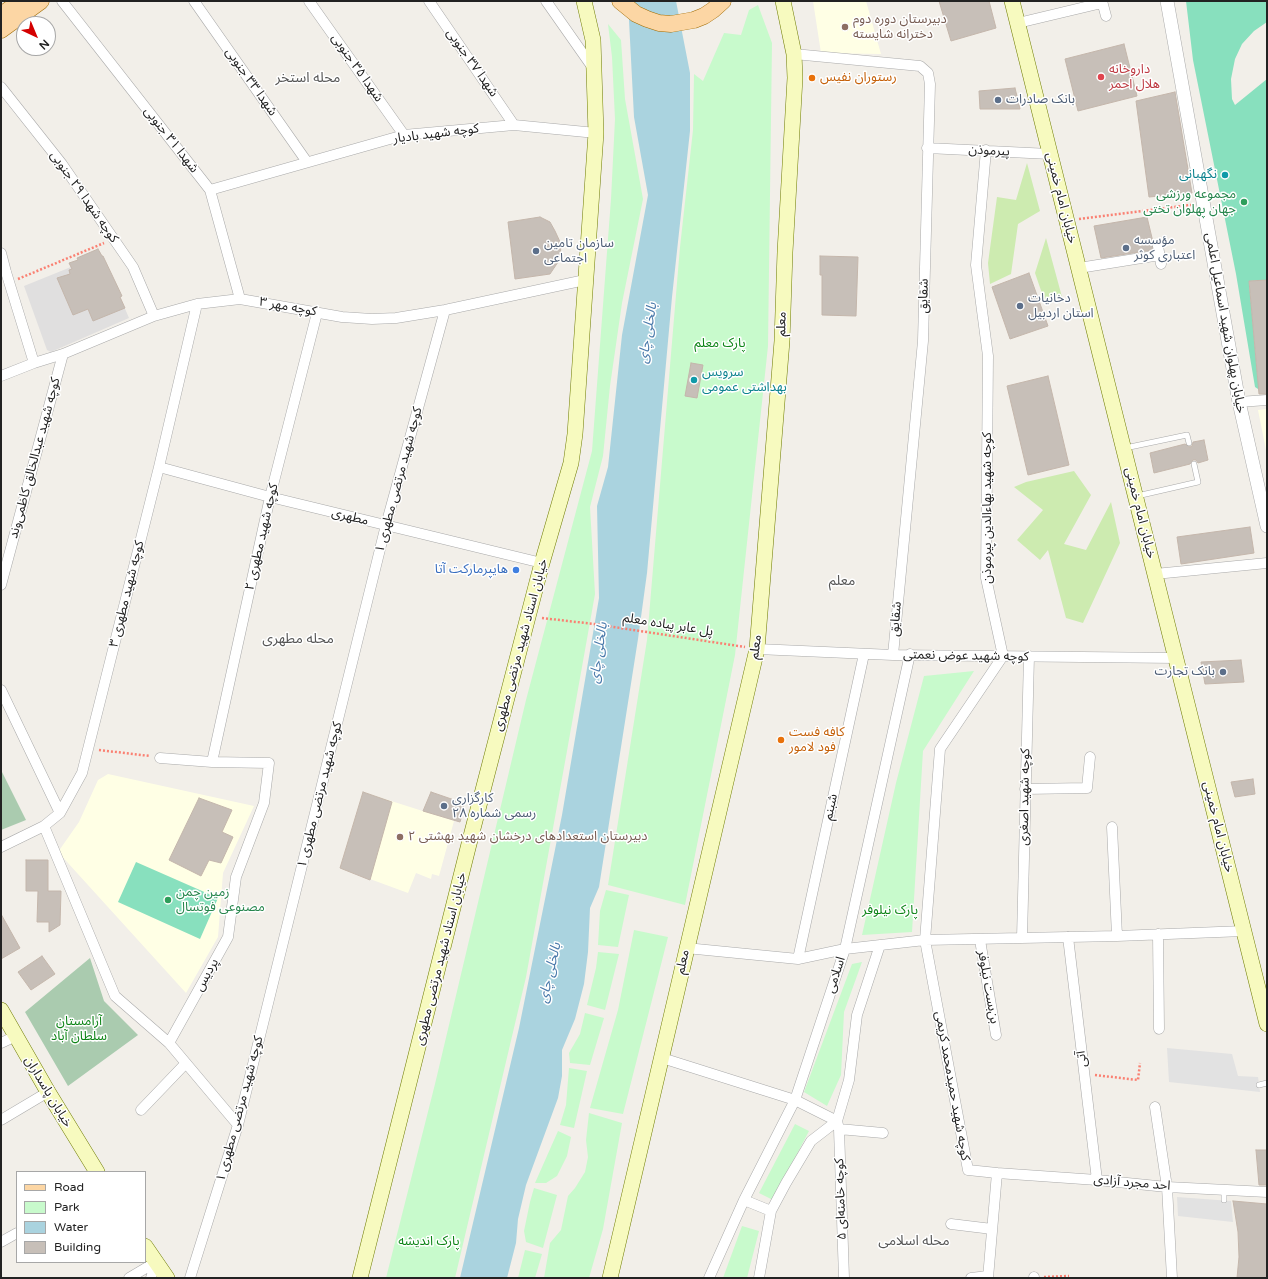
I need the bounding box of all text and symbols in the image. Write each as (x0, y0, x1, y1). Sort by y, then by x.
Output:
place label: دبیرستان دوره دوم دخترانه شایسته (853, 12, 947, 43)
north arrow (16, 16, 56, 56)
marker: دبیرستان دوره دوم دخترانه شایسته (840, 22, 850, 32)
street label: شهدا ۳۷ جنوبی (443, 26, 501, 100)
street label: شهدا ۳۵ جنوبی (328, 31, 386, 105)
text: N (36, 37, 52, 52)
street label: شهدا ۳۳ جنوبی (222, 45, 280, 119)
place label: داروخانه هلال احمر (1109, 62, 1160, 93)
district label: محله استخر (276, 70, 340, 86)
place label: رستوران نفیس (820, 70, 897, 86)
marker: داروخانه هلال احمر (1096, 72, 1106, 82)
marker: رستوران نفیس (807, 73, 817, 83)
place label: بانک صادرات (1006, 92, 1075, 108)
marker: بانک صادرات (993, 95, 1003, 105)
street label: شهدا ۳۱ جنوبی (140, 104, 202, 176)
street label: کوچه شهید بادیار (392, 121, 480, 147)
street label: پیرموذن (968, 142, 1010, 160)
street label: کوچه شهدا ۲۹ جنوبی (46, 148, 122, 246)
street label: خیابان امام خمینی (1042, 151, 1080, 245)
place label: نگهبانی (1179, 167, 1217, 183)
marker: نگهبانی (1220, 170, 1230, 180)
place label: مجموعه ورزشی جهان پهلوان تختی (1143, 187, 1236, 218)
marker: مجموعه ورزشی جهان پهلوان تختی (1239, 197, 1249, 207)
street label: خیابان پهلوان شهید اسماعیل اعلمی (1201, 231, 1249, 415)
place label: مؤسسه اعتباری کوثر (1134, 233, 1195, 264)
place label: سازمان تامین اجتماعی (544, 236, 614, 267)
marker: مؤسسه اعتباری کوثر (1121, 243, 1131, 253)
marker: سازمان تامین اجتماعی (531, 246, 541, 256)
street label: شقایق (916, 278, 932, 314)
place label: دخانیات استان اردبیل (1028, 291, 1094, 322)
street label: کوچه مهر ۳ (258, 294, 318, 320)
water label: بالخلی چای (635, 301, 661, 365)
marker: دخانیات استان اردبیل (1015, 301, 1025, 311)
street label: معلم (774, 311, 790, 337)
park label: پارک معلم (694, 336, 746, 352)
place label: سرویس بهداشتی عمومی (702, 365, 787, 396)
marker: سرویس بهداشتی عمومی (689, 375, 699, 385)
street label: کوچه شهید عبدالخالق کاظمی‌وند (6, 376, 64, 540)
street label: کوچه شهید مرتضی مطهری ۱ (372, 406, 426, 554)
street label: کوچه شهید بهاءالدین پیرموذن (980, 432, 996, 584)
street label: خیابان امام خمینی (1121, 466, 1159, 560)
street label: کوچه شهید مطهری ۲ (242, 482, 282, 592)
street label: مطهری (330, 505, 370, 529)
street label: کوچه شهید مطهری ۳ (106, 539, 148, 649)
street label: خیابان استاد شهید مرتضی مطهری (490, 557, 552, 733)
place label: هایپرمارکت آتا (435, 562, 508, 578)
marker: هایپرمارکت آتا (511, 565, 521, 575)
district label: معلم (829, 573, 855, 589)
street label: شقایق (887, 601, 905, 637)
street label: پل عابر پیاده معلم (622, 610, 714, 640)
water label: بالخلی چای (586, 621, 612, 685)
district label: محله مطهری (262, 631, 334, 647)
street label: معلم (747, 634, 765, 660)
street label: کوچه شهید عوض نعمتی (903, 647, 1029, 665)
place label: بانک تجارت (1155, 664, 1215, 680)
marker: بانک تجارت (1218, 667, 1228, 677)
street label: کوچه شهید مرتضی مطهری ۱ (294, 720, 346, 870)
place label: کافه فست فود لامور (789, 725, 845, 756)
marker: کافه فست فود لامور (776, 735, 786, 745)
street label: کوچه شهید اصغری (1016, 748, 1034, 846)
street label: خیابان امام خمینی (1199, 780, 1237, 874)
place label: کارگزاری رسمی شماره ۲۸ (452, 791, 536, 822)
street label: شبنم (821, 792, 841, 822)
marker: کارگزاری رسمی شماره ۲۸ (439, 801, 449, 811)
place label: دبیرستان استعدادهای درخشان شهید بهشتی ۲ (408, 829, 648, 845)
marker: دبیرستان استعدادهای درخشان شهید بهشتی ۲ (395, 832, 405, 842)
street label: خیابان استاد شهید مرتضی مطهری (412, 871, 470, 1047)
place label: زمین چمن مصنوعی فوتسال (176, 885, 265, 916)
marker: زمین چمن مصنوعی فوتسال (163, 895, 173, 905)
park label: پارک نیلوفر (862, 903, 918, 919)
water label: بالخلی چای (535, 941, 565, 1005)
street label: معلم (673, 948, 693, 976)
street label: بن‌بست نیلوفر (974, 949, 1002, 1025)
street label: اسلامی (823, 955, 849, 995)
street label: پردیس (192, 956, 222, 994)
street label: کوچه شهید حمیدمحمد کریمی (931, 1010, 973, 1162)
park label: آرامستان سلطان آباد (51, 1014, 107, 1045)
street label: کوچه شهید مرتضی مطهری ۱ (213, 1035, 267, 1183)
street label: آتی (1073, 1050, 1091, 1068)
street label: خیابان پاسداران (21, 1054, 75, 1130)
street label: کوچه خامنه‌ای ۵ (832, 1158, 850, 1240)
legend (16, 1171, 146, 1263)
street label: احد مجرد آزادی (1093, 1172, 1171, 1194)
text: Road (54, 1180, 84, 1194)
text: Park (54, 1200, 80, 1214)
text: Water (54, 1220, 88, 1234)
district label: محله اسلامی (878, 1233, 950, 1249)
park label: پارک اندیشه (398, 1234, 460, 1250)
text: Building (54, 1240, 101, 1254)

